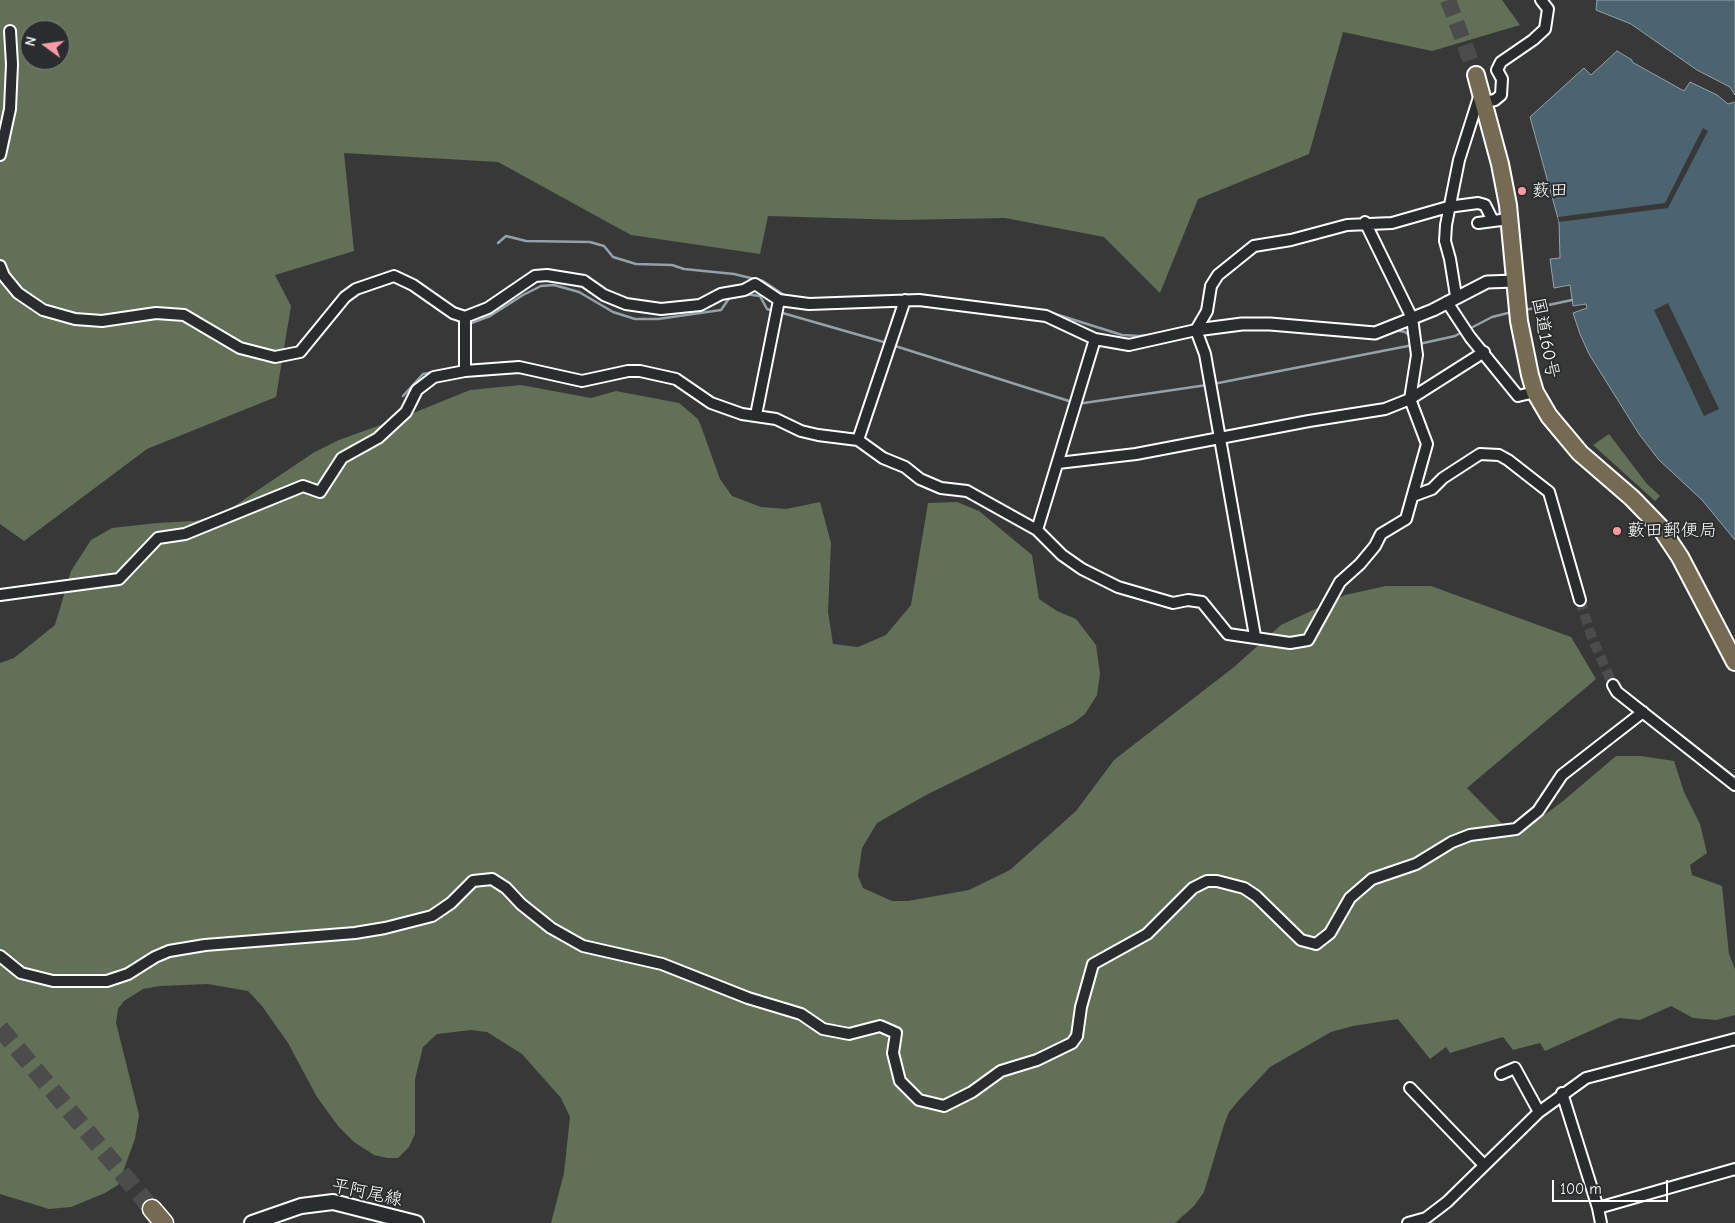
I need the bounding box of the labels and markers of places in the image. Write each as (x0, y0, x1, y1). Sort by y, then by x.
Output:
place label: 薮田 (1532, 180, 1568, 202)
marker: 薮田 (1516, 185, 1528, 197)
place label: 藪田郵便局 (1627, 520, 1717, 542)
marker: 藪田郵便局 (1611, 525, 1623, 537)

